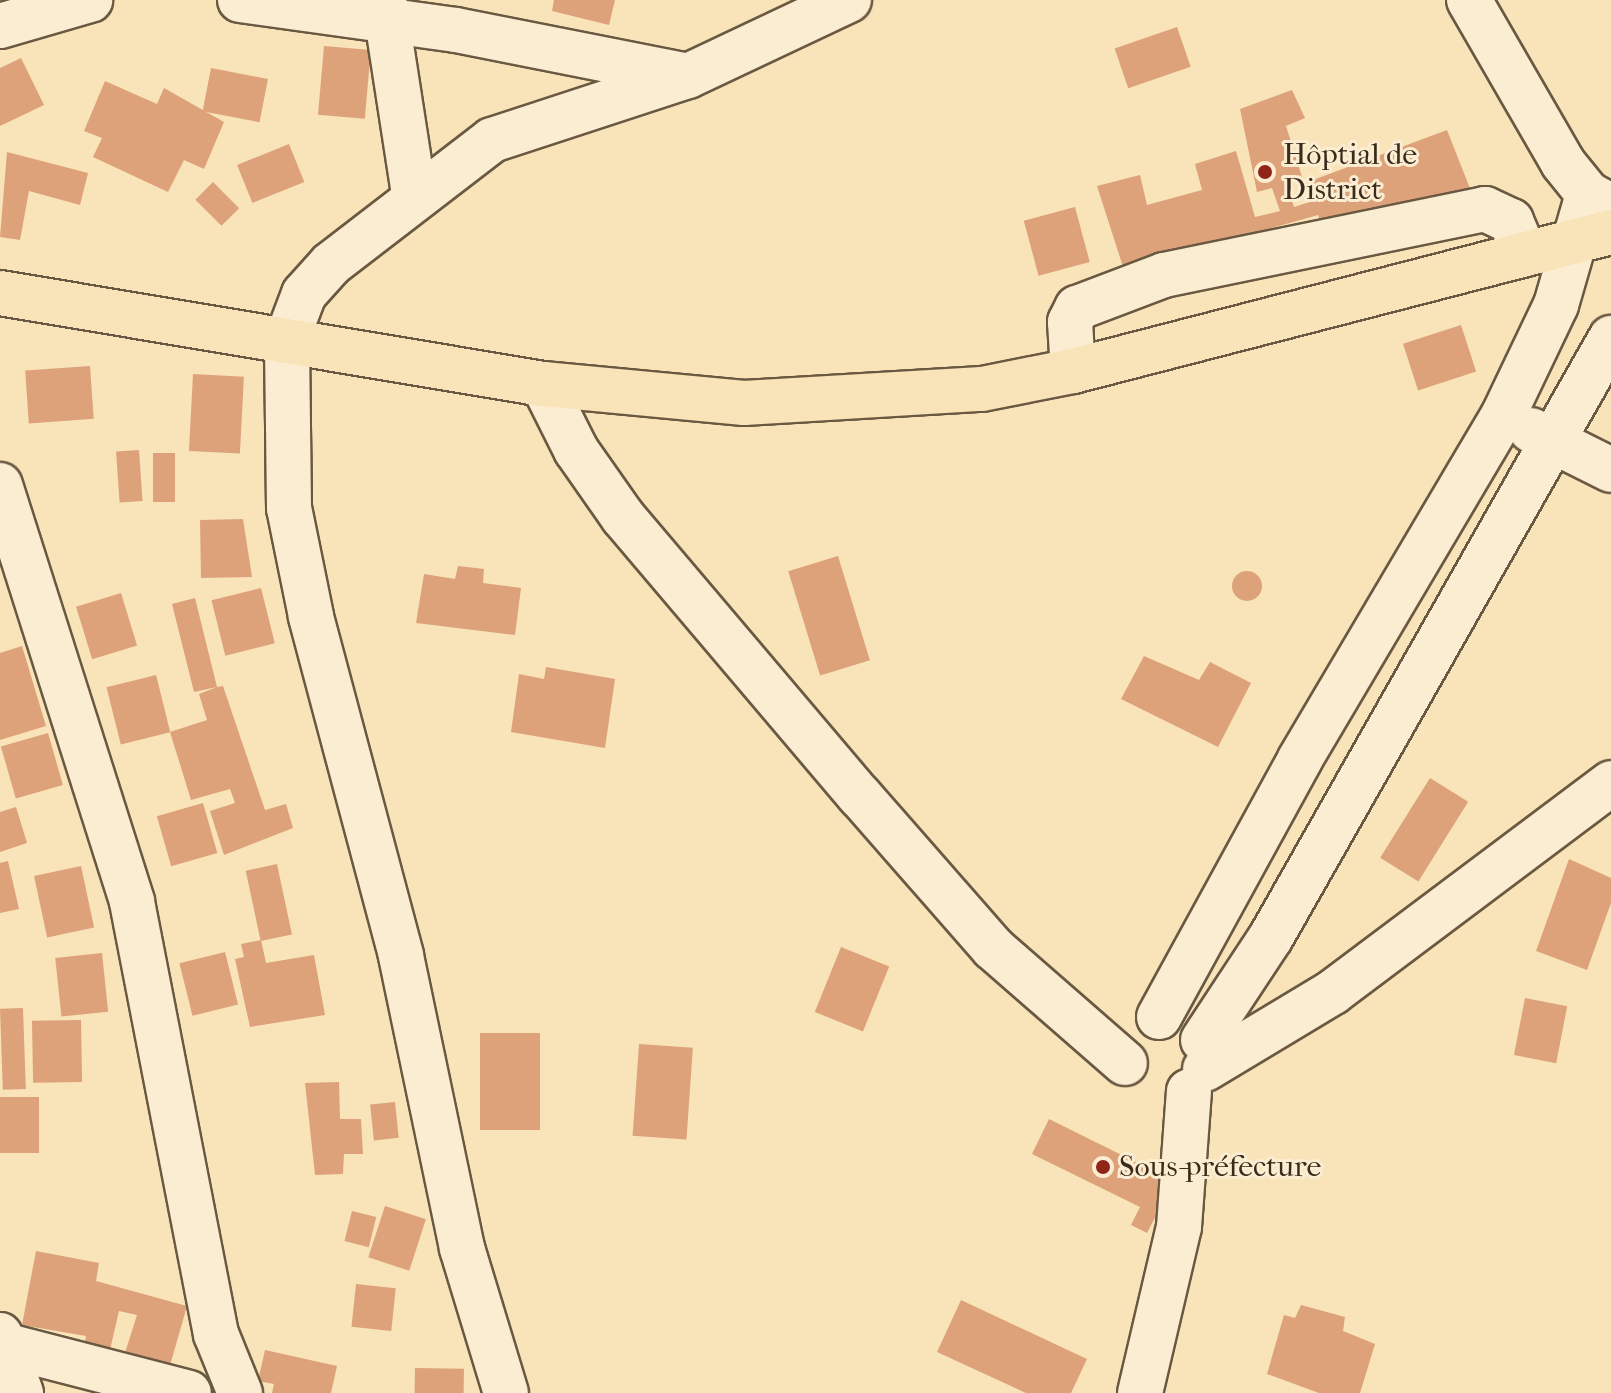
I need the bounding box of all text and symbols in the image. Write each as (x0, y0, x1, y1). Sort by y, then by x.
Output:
place label: Hôptial de District (1283, 137, 1417, 208)
marker: Hôptial de District (1254, 161, 1276, 183)
place label: Sous-préfecture (1119, 1149, 1321, 1185)
marker: Sous-préfecture (1094, 1158, 1112, 1176)

